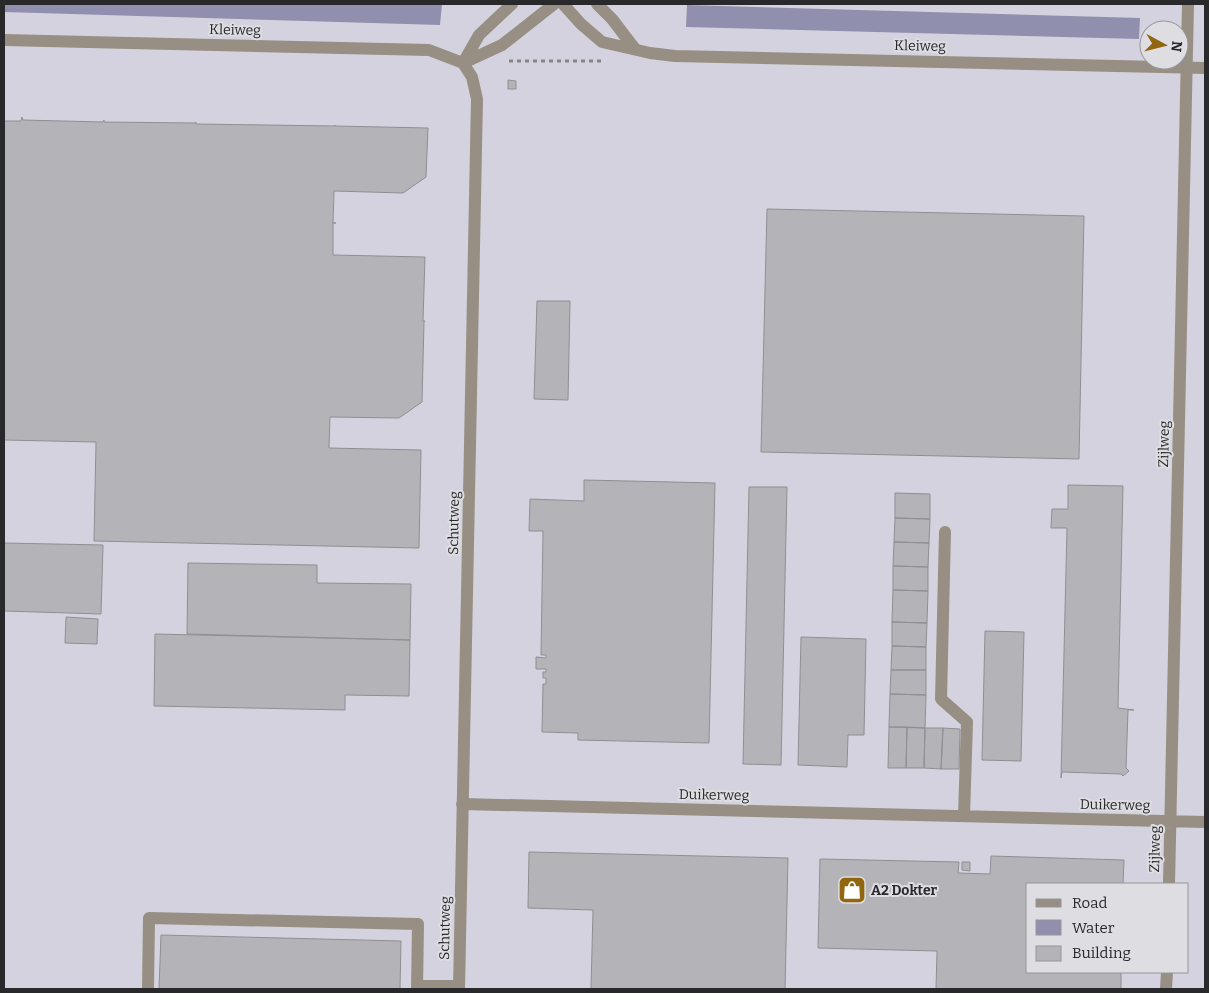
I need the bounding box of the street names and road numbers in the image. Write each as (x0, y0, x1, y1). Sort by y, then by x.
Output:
street label: Kleiweg (209, 21, 261, 39)
street label: Kleiweg (894, 37, 946, 55)
street label: Zijlweg (1155, 420, 1173, 468)
street label: Schutweg (445, 491, 463, 555)
street label: Duikerweg (679, 786, 750, 804)
street label: Duikerweg (1080, 796, 1151, 814)
street label: Zijlweg (1146, 825, 1164, 873)
street label: Schutweg (436, 896, 454, 960)

